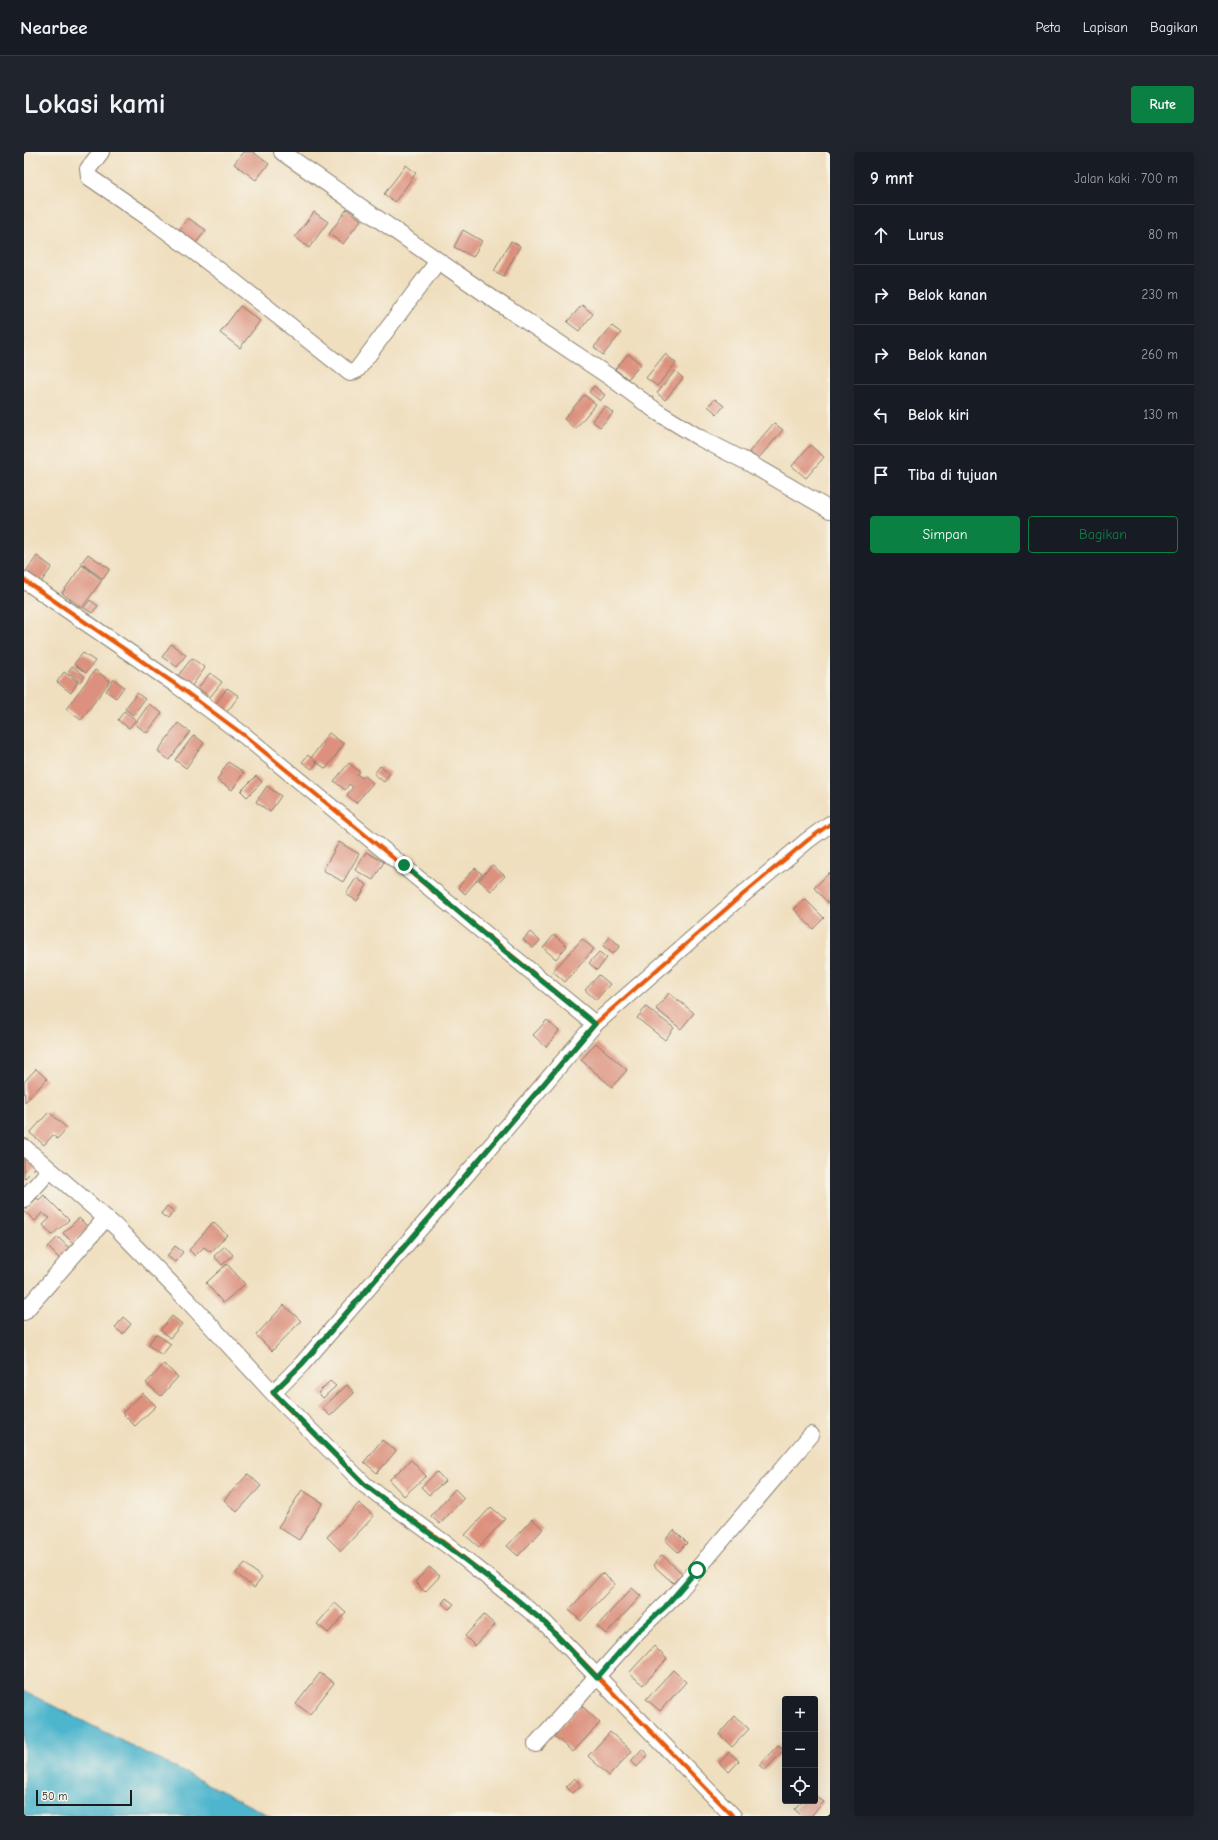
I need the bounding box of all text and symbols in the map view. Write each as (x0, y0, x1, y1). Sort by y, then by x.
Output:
text: Nearbee (20, 17, 88, 39)
text: Peta (1036, 19, 1061, 36)
text: Lapisan (1083, 19, 1128, 36)
text: Bagikan (1150, 19, 1198, 36)
button: Rute (1131, 86, 1194, 123)
text: Lokasi kami (24, 88, 166, 120)
text: 9 mnt (870, 169, 913, 188)
text: Jalan kaki · 700 m (1074, 171, 1178, 186)
icon: ahead (870, 224, 892, 246)
text: Lurus (908, 226, 944, 244)
text: 80 m (1148, 227, 1178, 242)
icon: right (870, 284, 892, 306)
text: Belok kanan (908, 286, 987, 304)
text: 230 m (1142, 287, 1178, 302)
icon: right (870, 344, 892, 366)
text: Belok kanan (908, 346, 987, 364)
text: 260 m (1141, 347, 1178, 362)
icon: left (870, 404, 892, 426)
text: Belok kiri (908, 406, 969, 424)
text: 130 m (1143, 407, 1178, 422)
icon: arrive (870, 464, 892, 486)
text: Tiba di tujuan (908, 466, 997, 484)
button: Simpan (870, 516, 1020, 553)
button: Bagikan (1028, 516, 1178, 553)
route end (395, 856, 413, 874)
route start (688, 1561, 706, 1579)
map controls (782, 1696, 818, 1804)
button: + (782, 1696, 818, 1732)
button: − (782, 1732, 818, 1768)
button: locate (782, 1768, 818, 1804)
scale bar (36, 1788, 132, 1807)
text: 50 m (42, 1790, 67, 1803)

